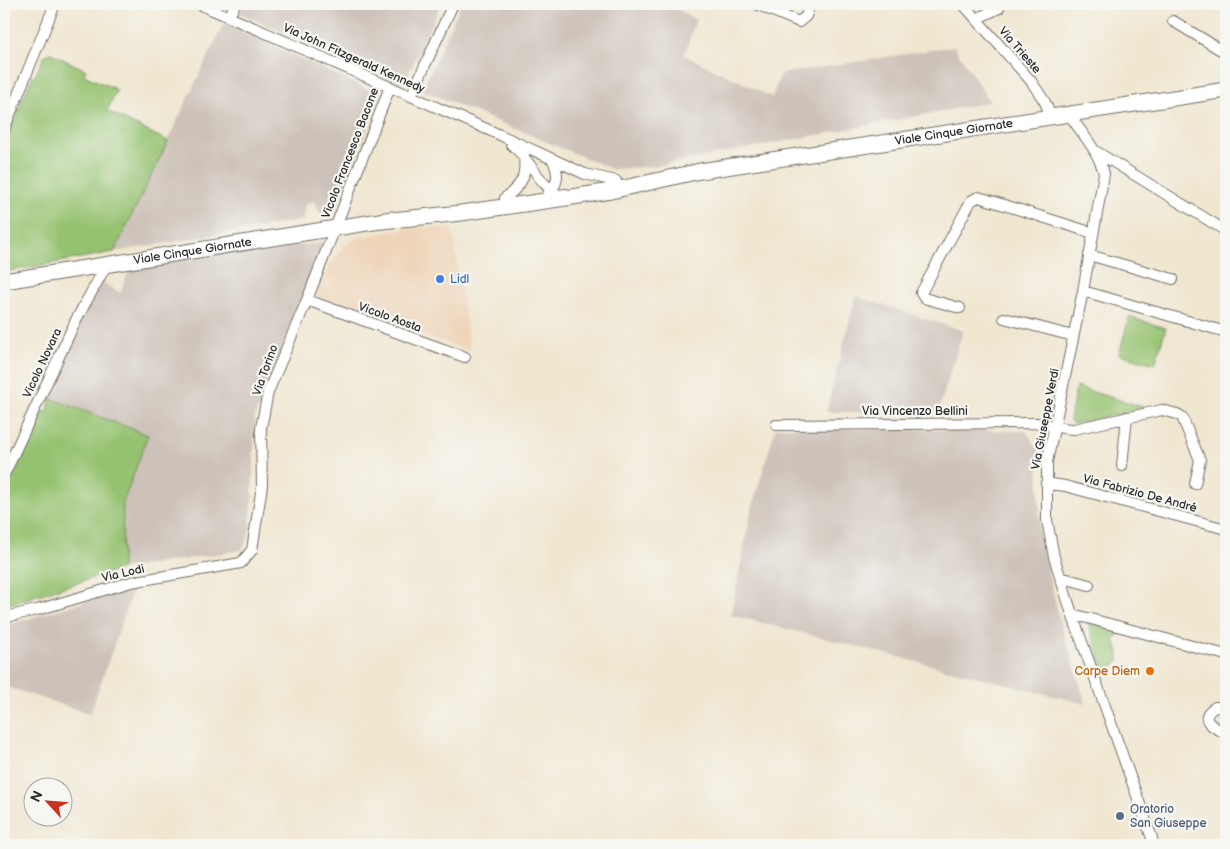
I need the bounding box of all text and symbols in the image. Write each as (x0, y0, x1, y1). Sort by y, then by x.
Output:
street label: Via John Fitzgerald Kennedy (281, 20, 428, 97)
street label: Via Trieste (995, 24, 1044, 77)
street label: Vicolo Francesco Bacone (319, 86, 382, 221)
street label: Viale Cinque Giornate (894, 116, 1014, 149)
street label: Viale Cinque Giornate (133, 235, 253, 268)
place label: Lidl (450, 272, 469, 287)
marker: Lidl (434, 273, 446, 285)
street label: Vicolo Aosta (356, 299, 424, 336)
street label: Vicolo Novara (20, 326, 65, 400)
street label: Via Torino (249, 342, 282, 398)
street label: Via Giuseppe Verdi (1028, 367, 1063, 471)
street label: Via Vincenzo Bellini (862, 404, 968, 419)
street label: Via Fabrizio De André (1081, 471, 1199, 516)
street label: Via Lodi (100, 561, 146, 586)
place label: Carpe Diem (1074, 664, 1140, 679)
marker: Carpe Diem (1144, 665, 1156, 677)
north arrow (22, 776, 72, 826)
text: N (27, 788, 47, 805)
place label: Oratorio San Giuseppe (1130, 802, 1207, 831)
marker: Oratorio San Giuseppe (1114, 810, 1126, 822)

